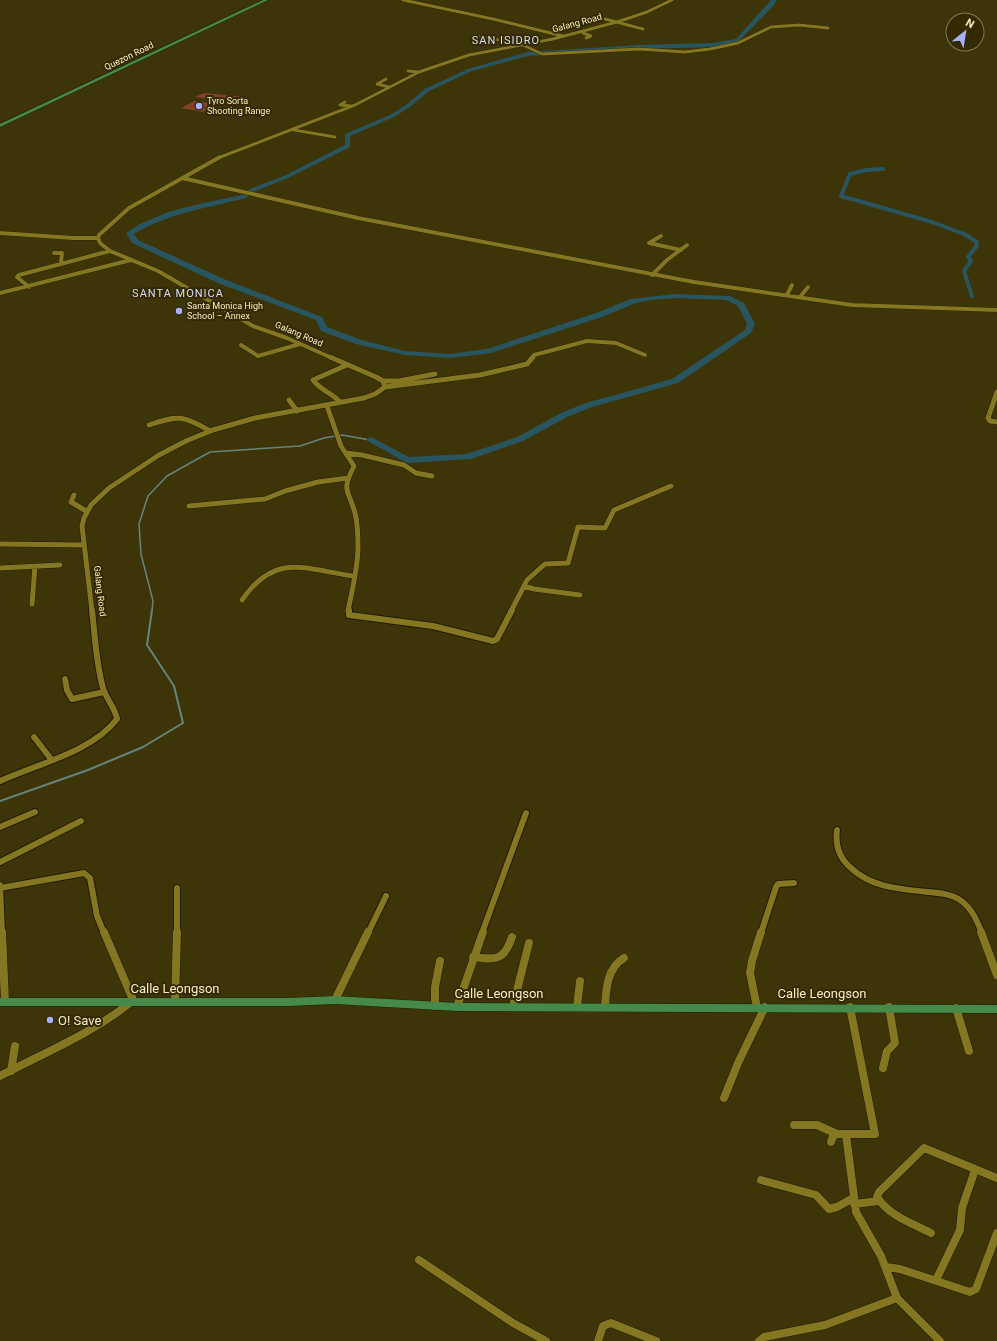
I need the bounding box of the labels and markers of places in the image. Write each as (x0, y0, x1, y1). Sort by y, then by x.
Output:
place label: Tyro Sorta Shooting Range (207, 96, 270, 116)
marker: Tyro Sorta Shooting Range (194, 101, 204, 111)
place label: Santa Monica High School – Annex (187, 301, 263, 321)
marker: Santa Monica High School – Annex (174, 306, 184, 316)
place label: O! Save (58, 1013, 101, 1028)
marker: O! Save (45, 1015, 55, 1025)

